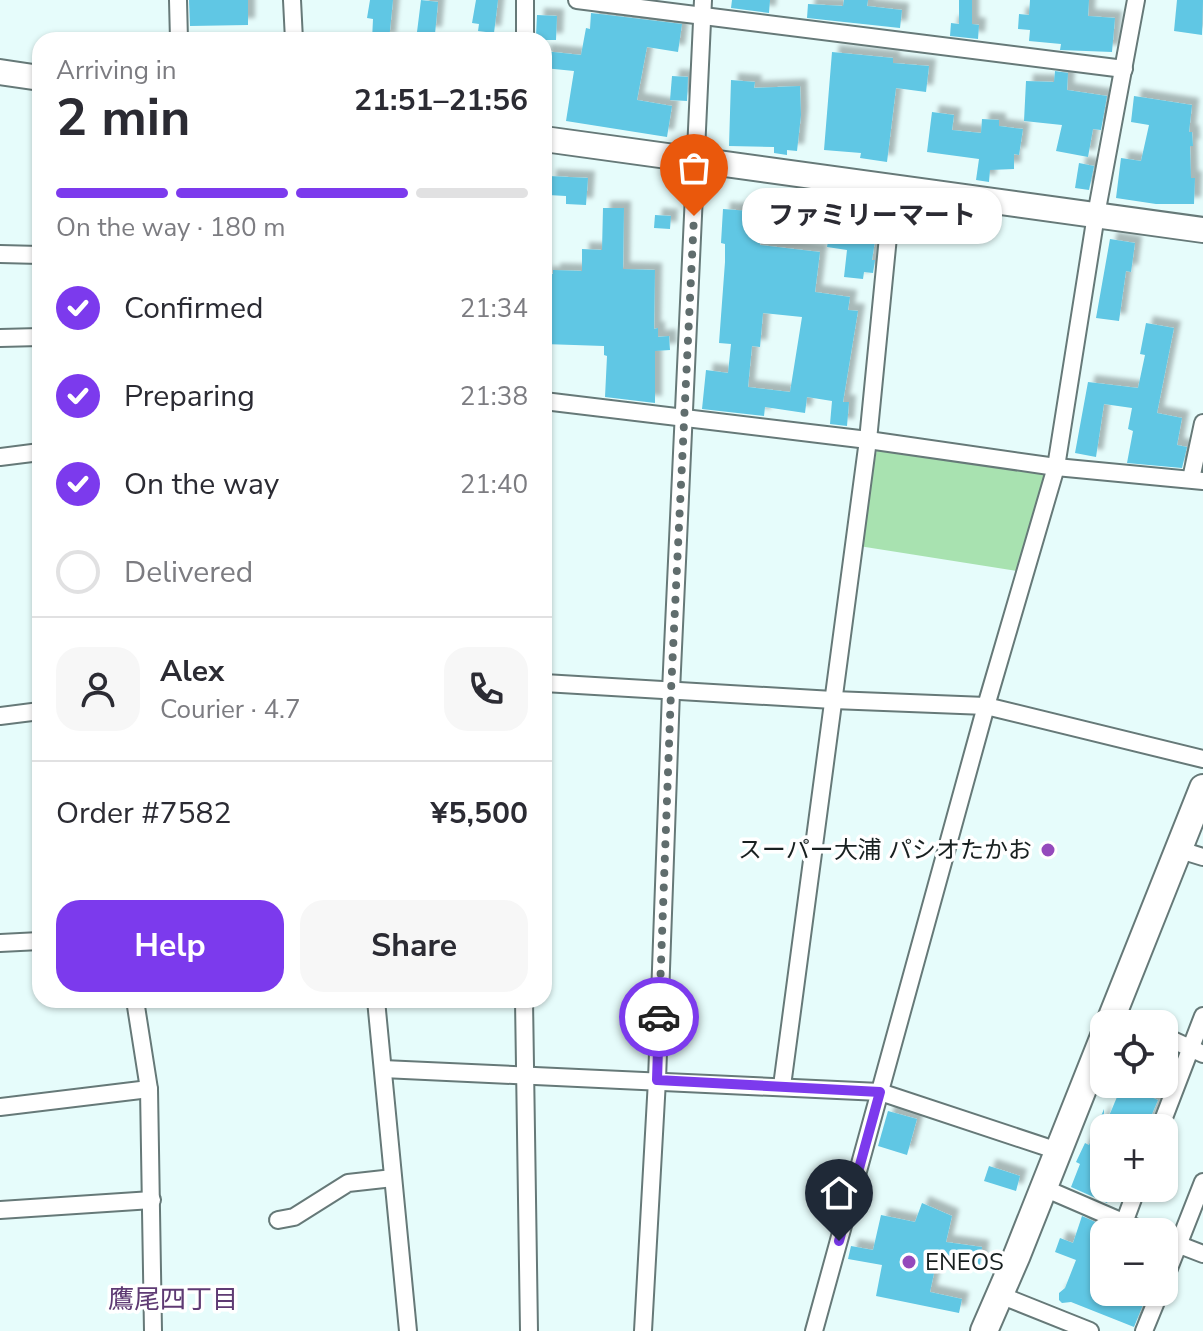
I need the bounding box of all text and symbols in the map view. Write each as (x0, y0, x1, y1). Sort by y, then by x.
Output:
text: Arriving in (56, 53, 177, 88)
text: 21:51–21:56 (354, 80, 528, 121)
text: 2 min (56, 82, 191, 153)
pin (660, 134, 728, 216)
icon: bag (672, 146, 716, 190)
callout: ファミリーマート (742, 188, 1002, 244)
text: ファミリーマート (768, 198, 976, 233)
text: On the way · 180 m (56, 210, 285, 245)
icon: check (56, 286, 100, 330)
text: Confirmed (124, 288, 264, 329)
text: 21:34 (460, 291, 528, 326)
icon: check (56, 374, 100, 418)
text: Preparing (124, 376, 255, 417)
text: 21:38 (460, 379, 528, 414)
icon: check (56, 462, 100, 506)
text: On the way (124, 464, 279, 505)
text: 21:40 (460, 467, 528, 502)
text: Delivered (124, 552, 253, 593)
button: person (56, 647, 140, 731)
button: phone (444, 647, 528, 731)
text: Alex (160, 651, 224, 692)
text: Courier · 4.7 (160, 692, 301, 727)
text: Order #7582 (56, 793, 231, 834)
text: ¥5,500 (431, 793, 528, 834)
place label: スーパー大浦 パシオたかお (738, 834, 1032, 866)
marker: スーパー大浦 パシオたかお (1039, 841, 1057, 859)
button: Help (56, 900, 284, 992)
button: Share (300, 900, 528, 992)
courier (619, 977, 699, 1057)
icon: car (637, 995, 681, 1039)
map controls (1090, 1010, 1178, 1306)
button: locate (1090, 1010, 1178, 1098)
button: + (1090, 1114, 1178, 1202)
pin (805, 1159, 873, 1241)
icon: home (817, 1171, 861, 1215)
button: − (1090, 1218, 1178, 1306)
place label: ENEOS (925, 1246, 1004, 1278)
marker: ENEOS (900, 1253, 918, 1271)
district label: 鷹尾四丁目 (108, 1282, 238, 1317)

